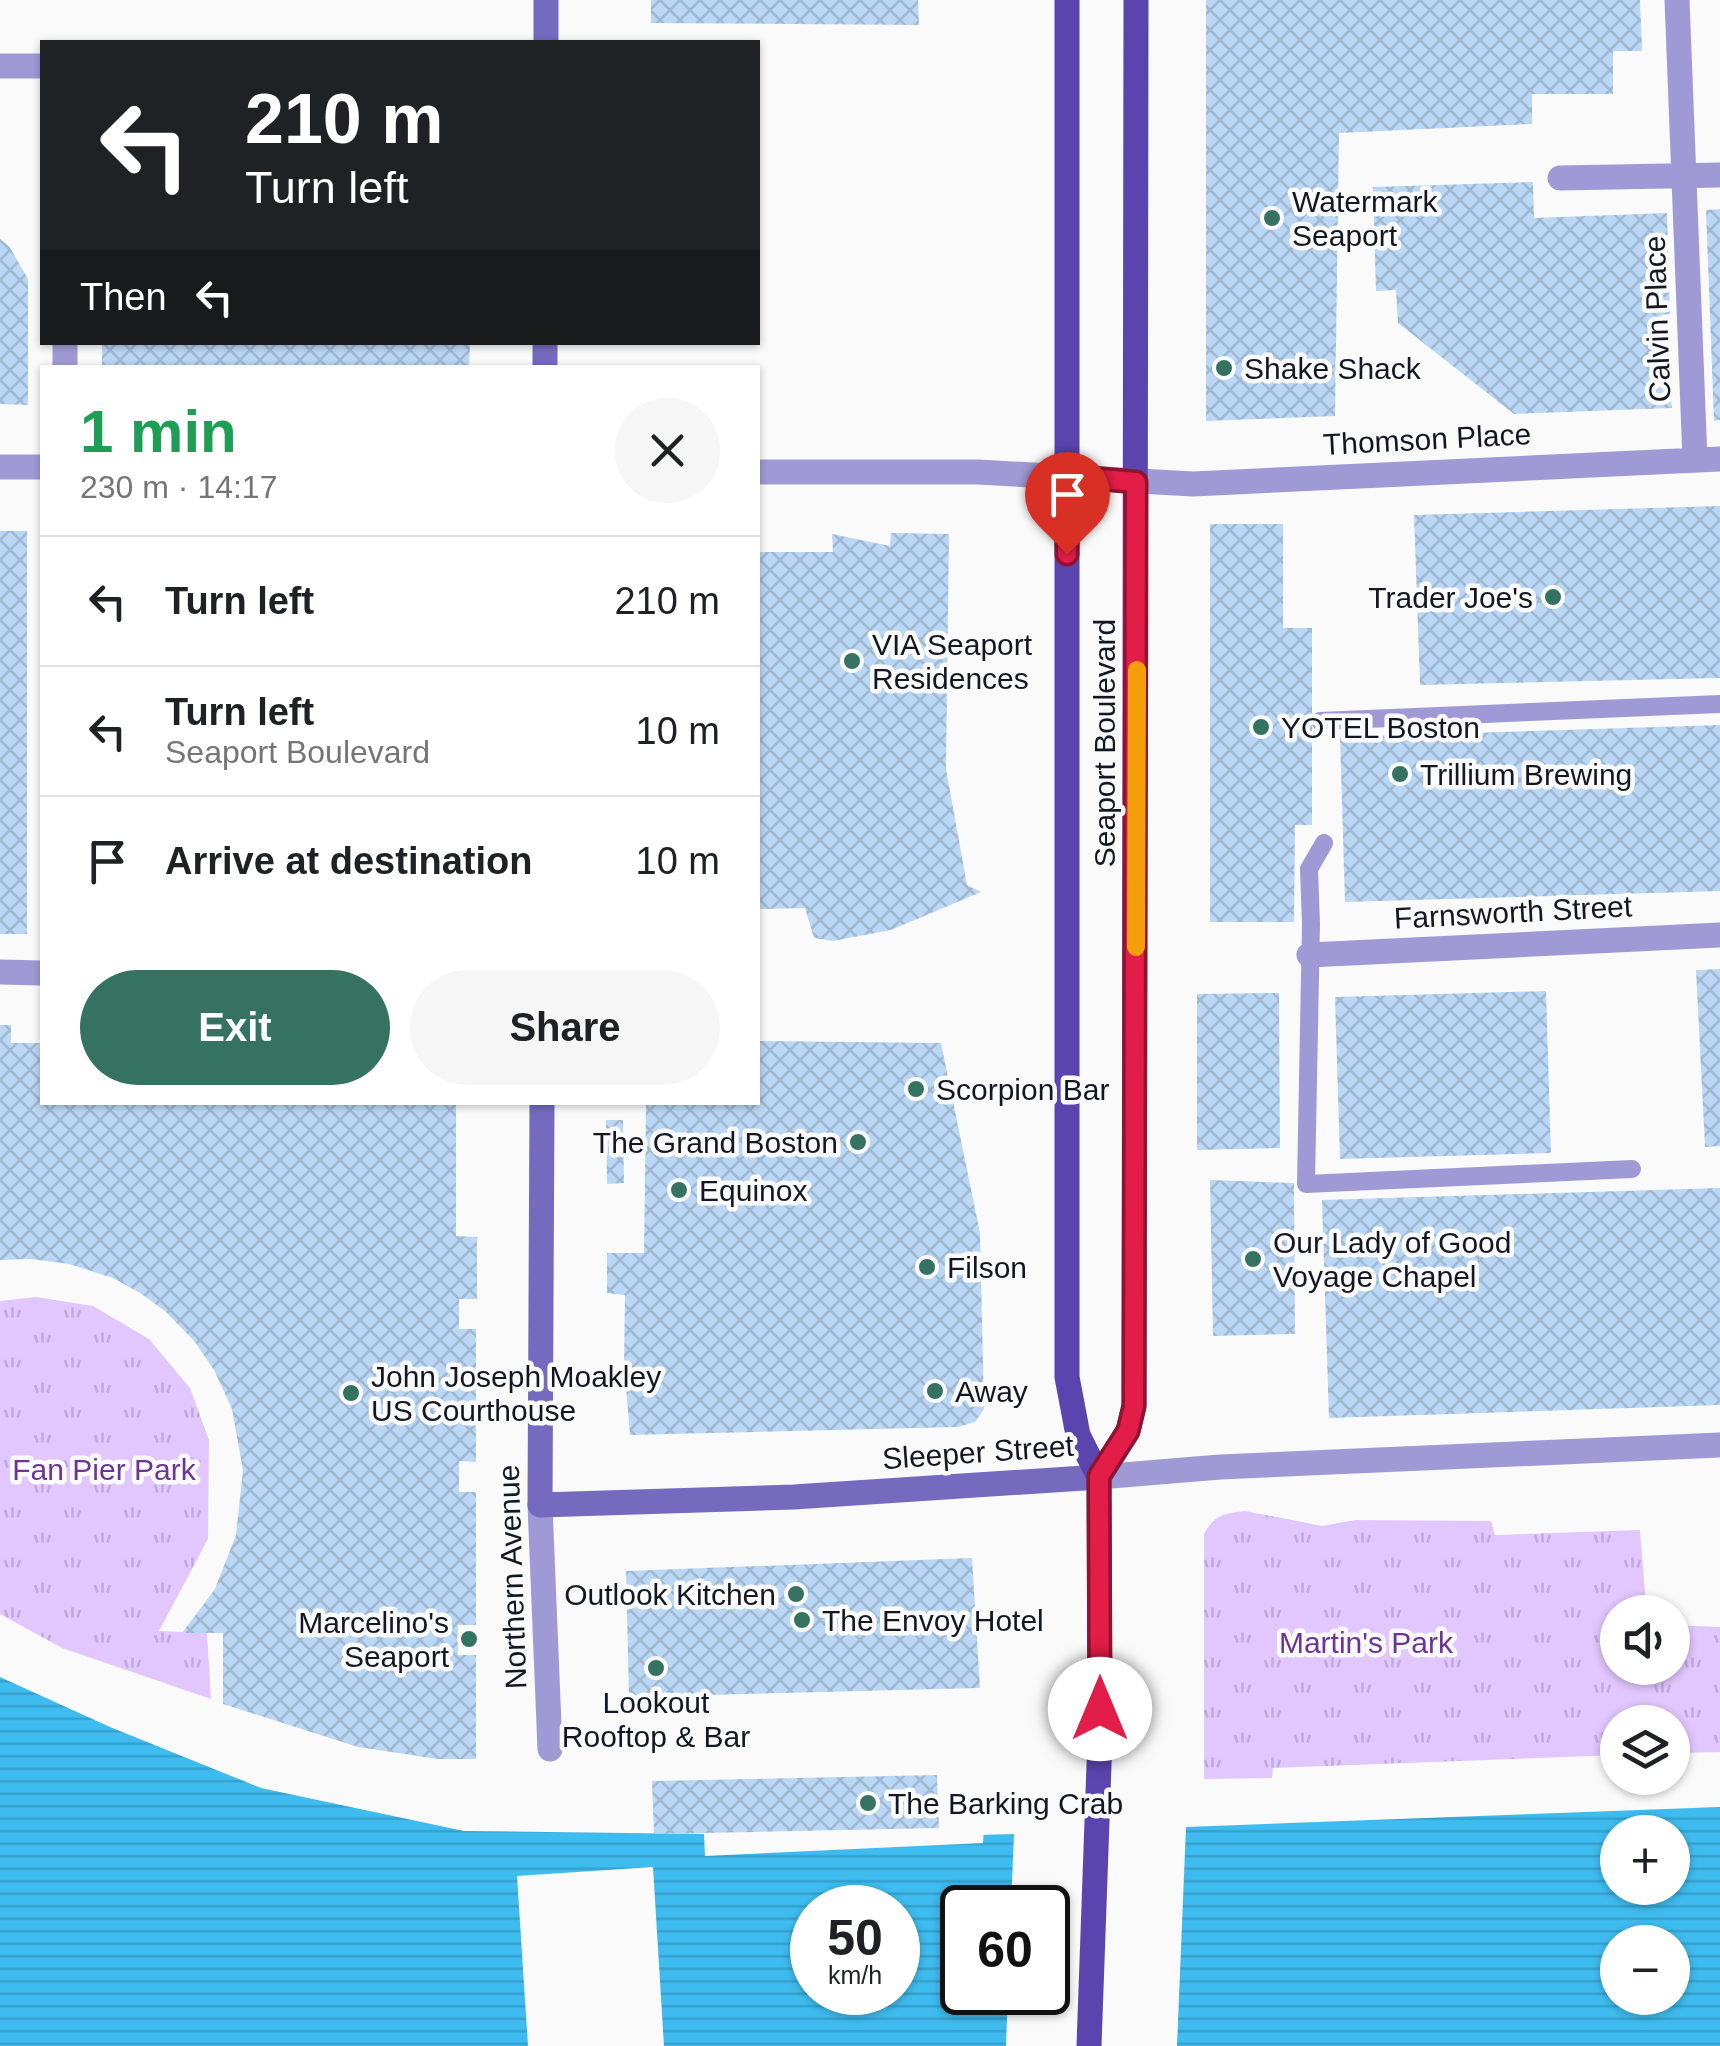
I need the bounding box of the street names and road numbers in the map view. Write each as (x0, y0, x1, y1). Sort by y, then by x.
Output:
street label: Calvin Place (1638, 235, 1676, 403)
street label: Thomson Place (1322, 417, 1532, 461)
street label: Seaport Boulevard (1088, 619, 1121, 867)
street label: Farnsworth Street (1393, 889, 1634, 935)
street label: Sleeper Street (881, 1429, 1075, 1475)
street label: Northern Avenue (492, 1464, 532, 1690)

